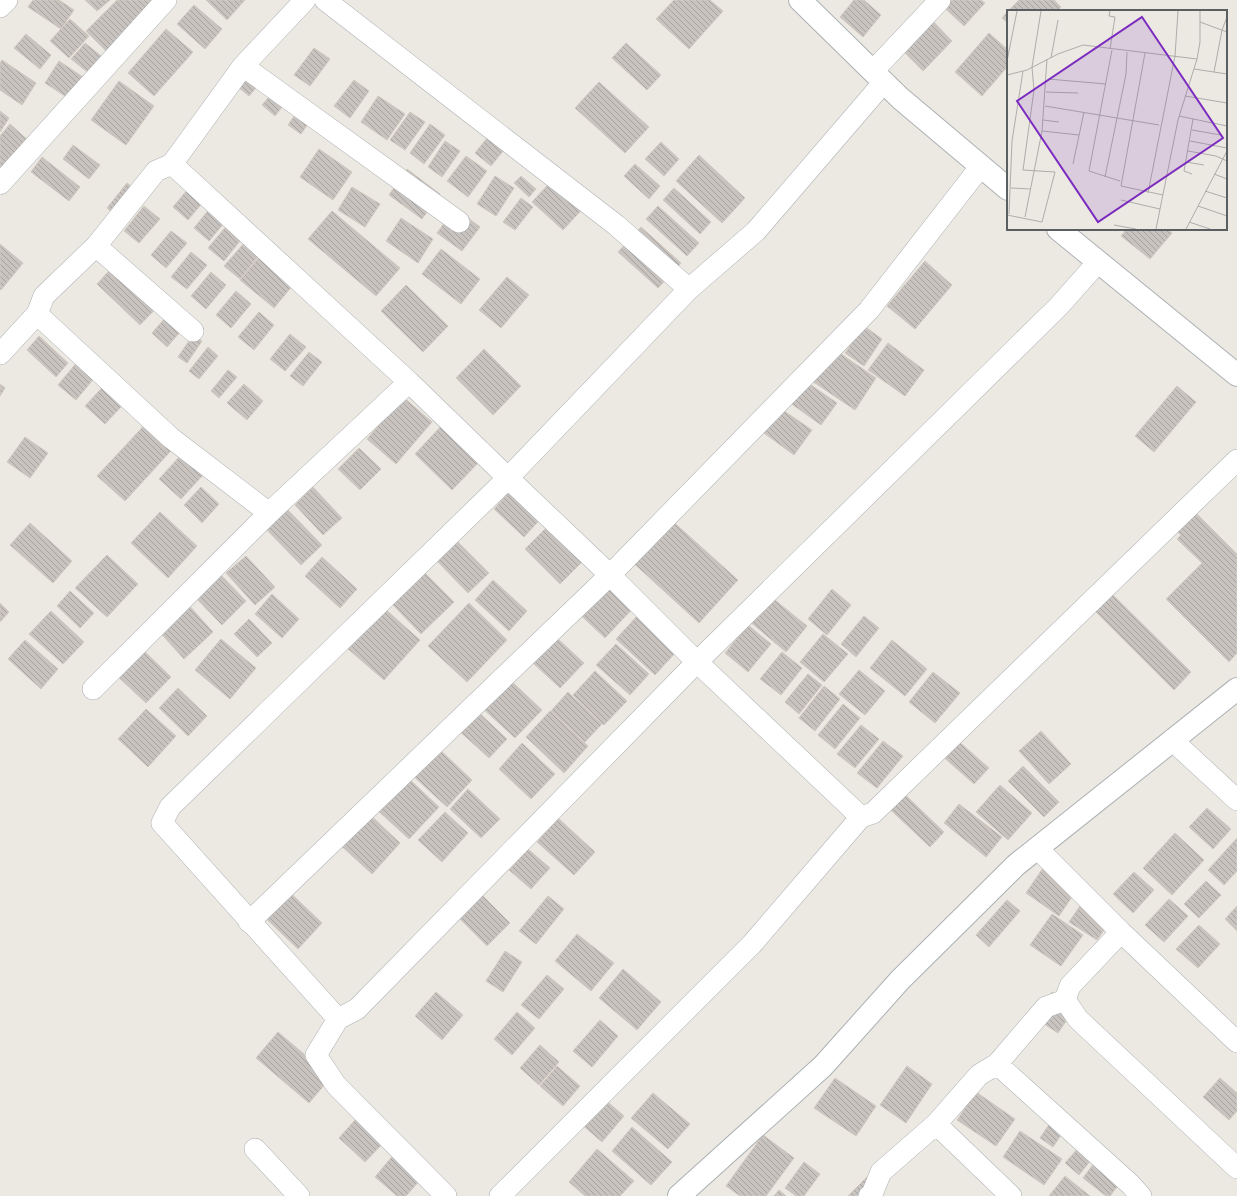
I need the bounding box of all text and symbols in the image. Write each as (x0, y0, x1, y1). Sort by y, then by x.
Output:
inset map (1007, 10, 1227, 230)

